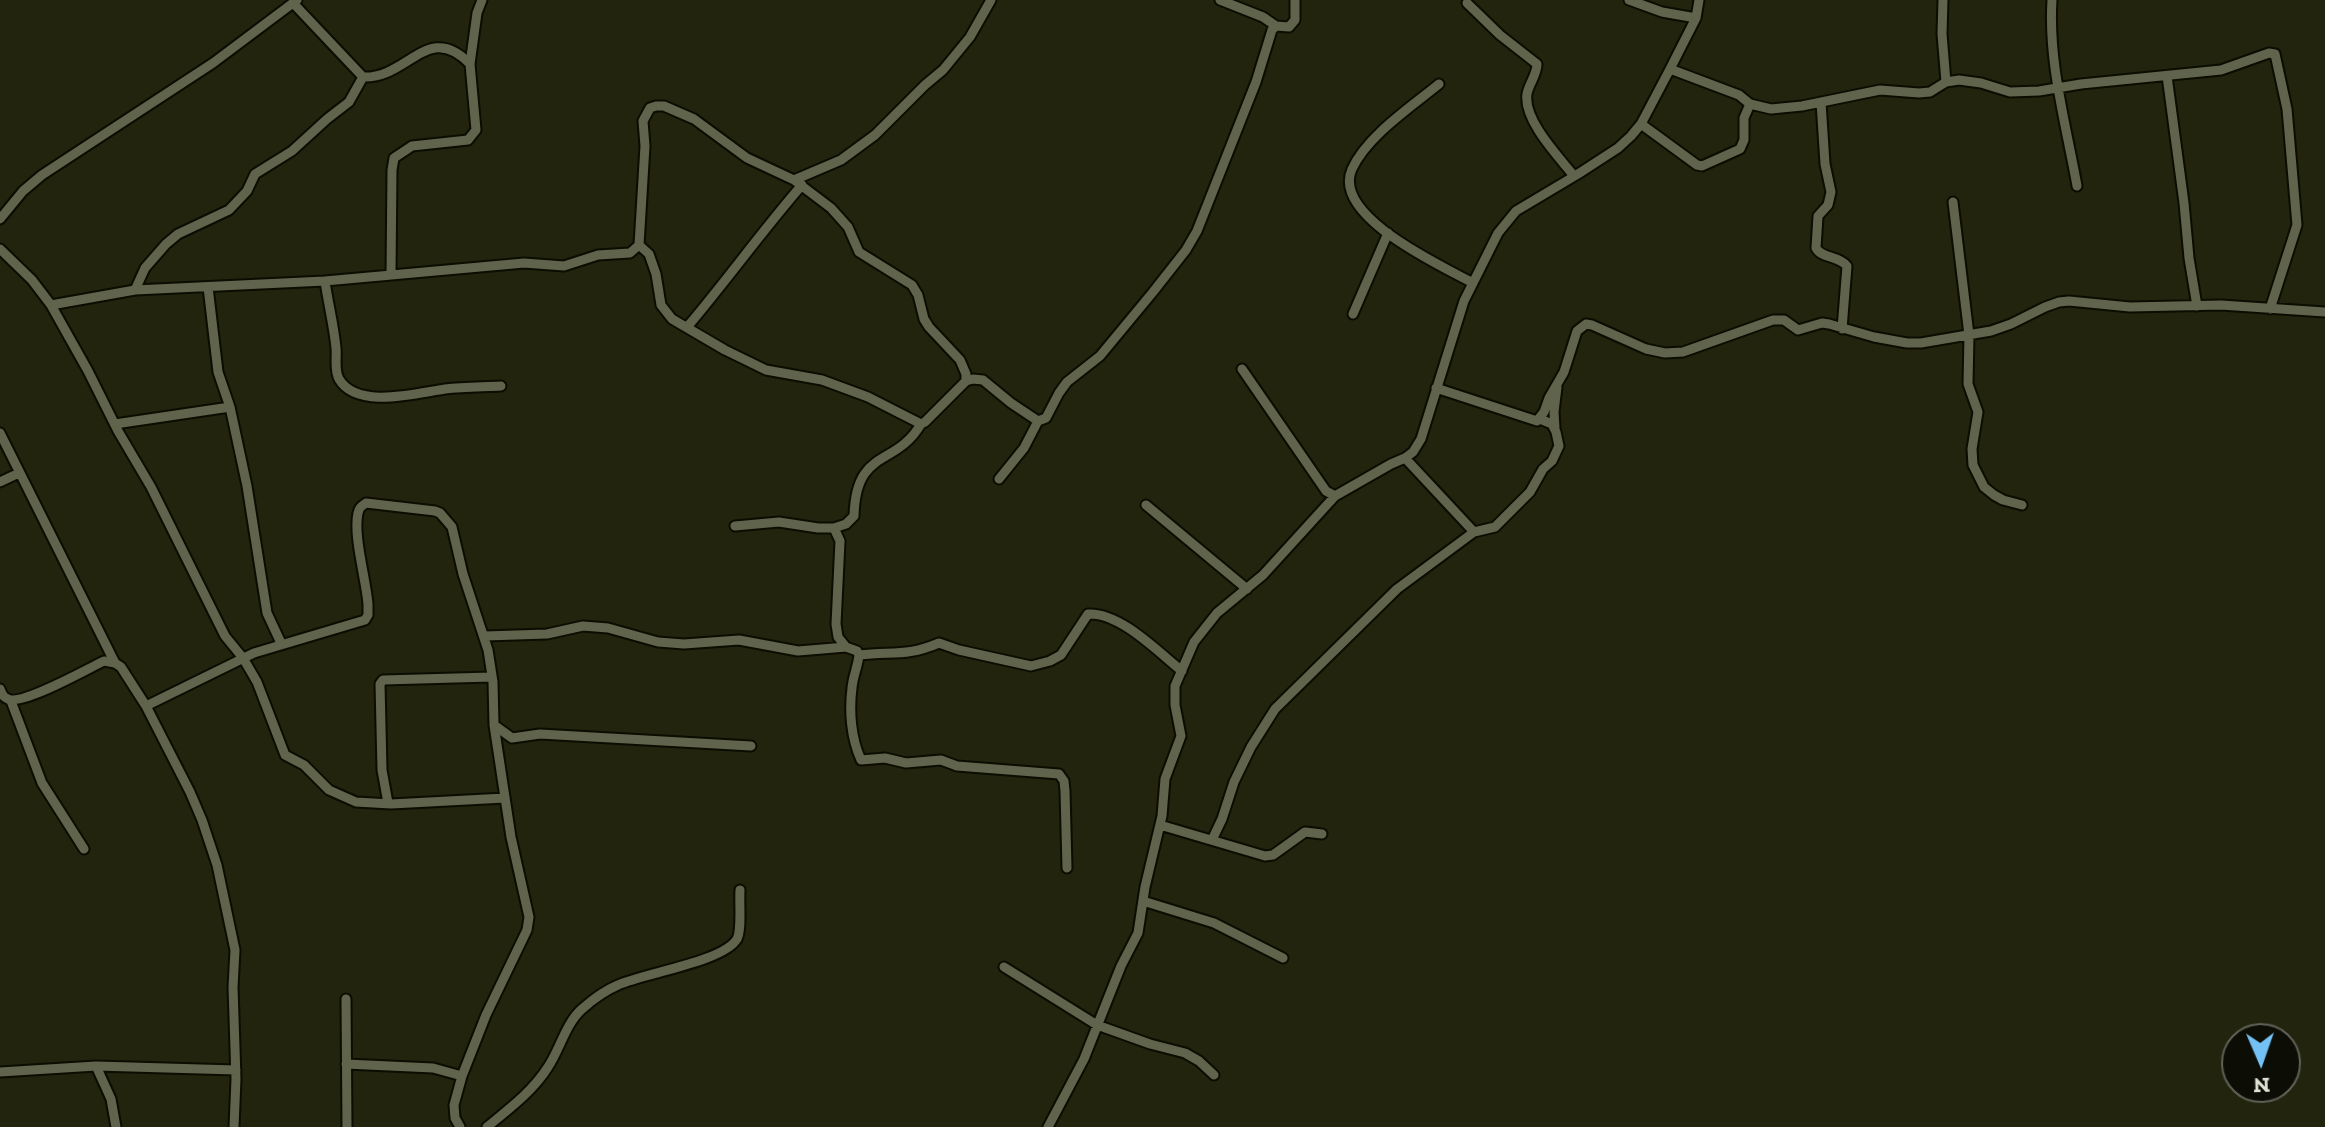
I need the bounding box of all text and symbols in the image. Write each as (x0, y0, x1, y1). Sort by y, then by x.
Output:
north arrow (2221, 1023, 2301, 1103)
text: N (2253, 1072, 2271, 1099)

